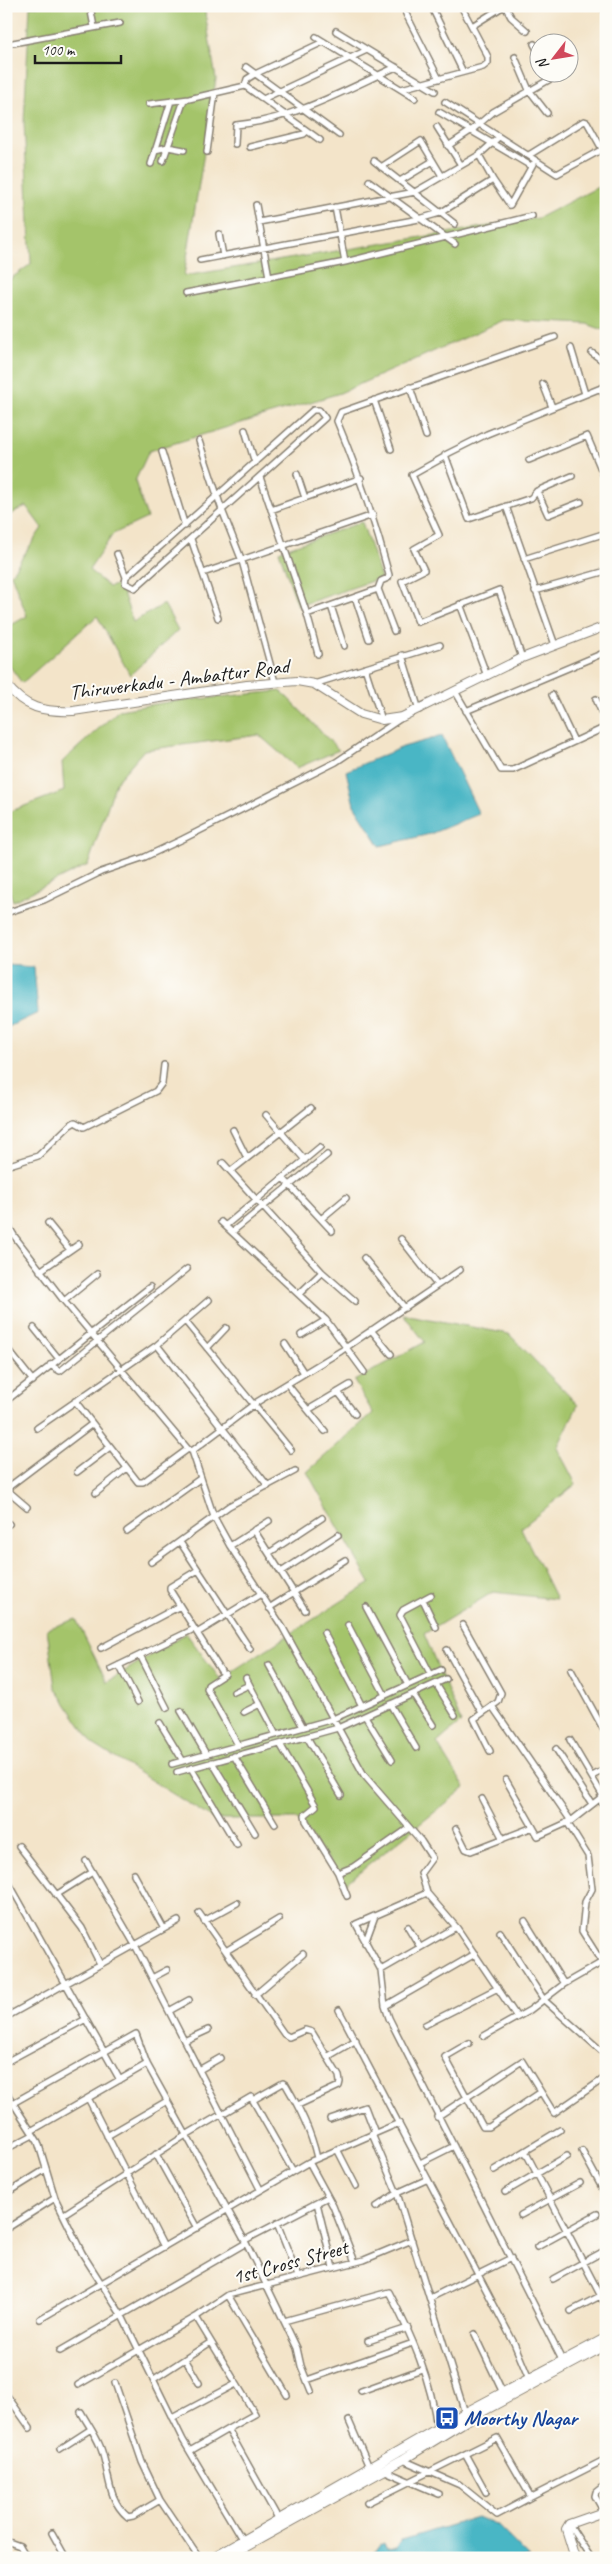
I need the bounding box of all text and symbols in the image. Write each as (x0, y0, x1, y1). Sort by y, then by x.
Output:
scale bar (35, 32, 121, 64)
north arrow (530, 32, 580, 82)
text: 100 m (42, 41, 76, 60)
text: N (533, 54, 553, 73)
street label: Thiruverkadu - Ambattur Road (68, 652, 293, 705)
street label: 1st Cross Street (230, 2234, 352, 2290)
bus stop icon: Moorthy Nagar (434, 2405, 460, 2431)
place label: Moorthy Nagar (464, 2405, 580, 2431)

